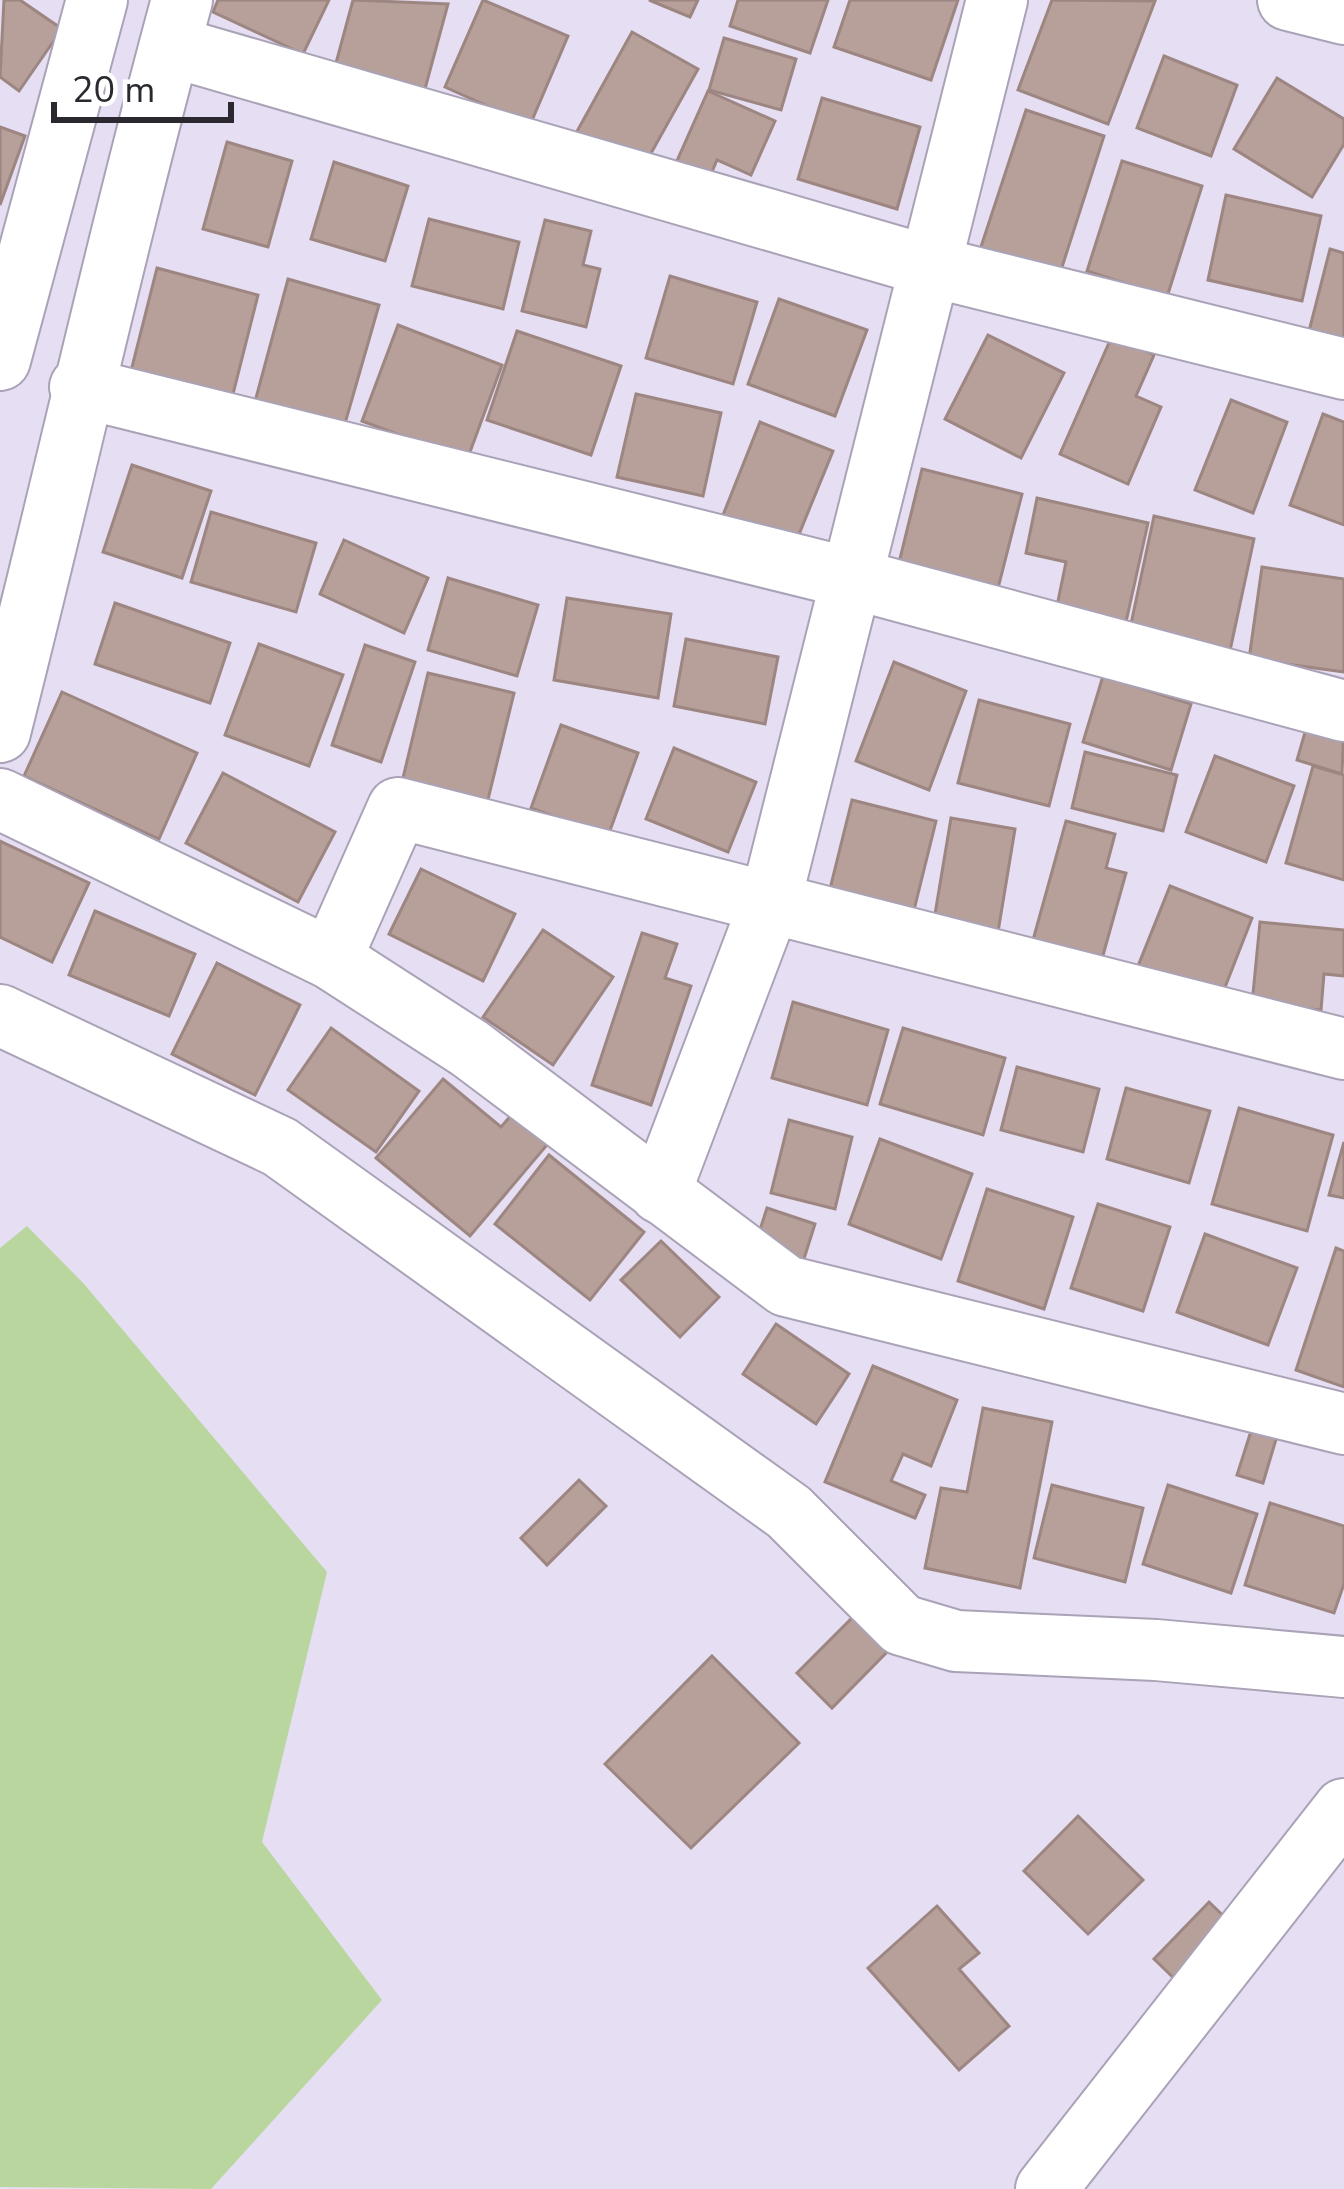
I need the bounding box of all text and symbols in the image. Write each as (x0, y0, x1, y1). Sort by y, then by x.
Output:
scale bar (54, 48, 231, 122)
text: 20 m (72, 66, 155, 115)

